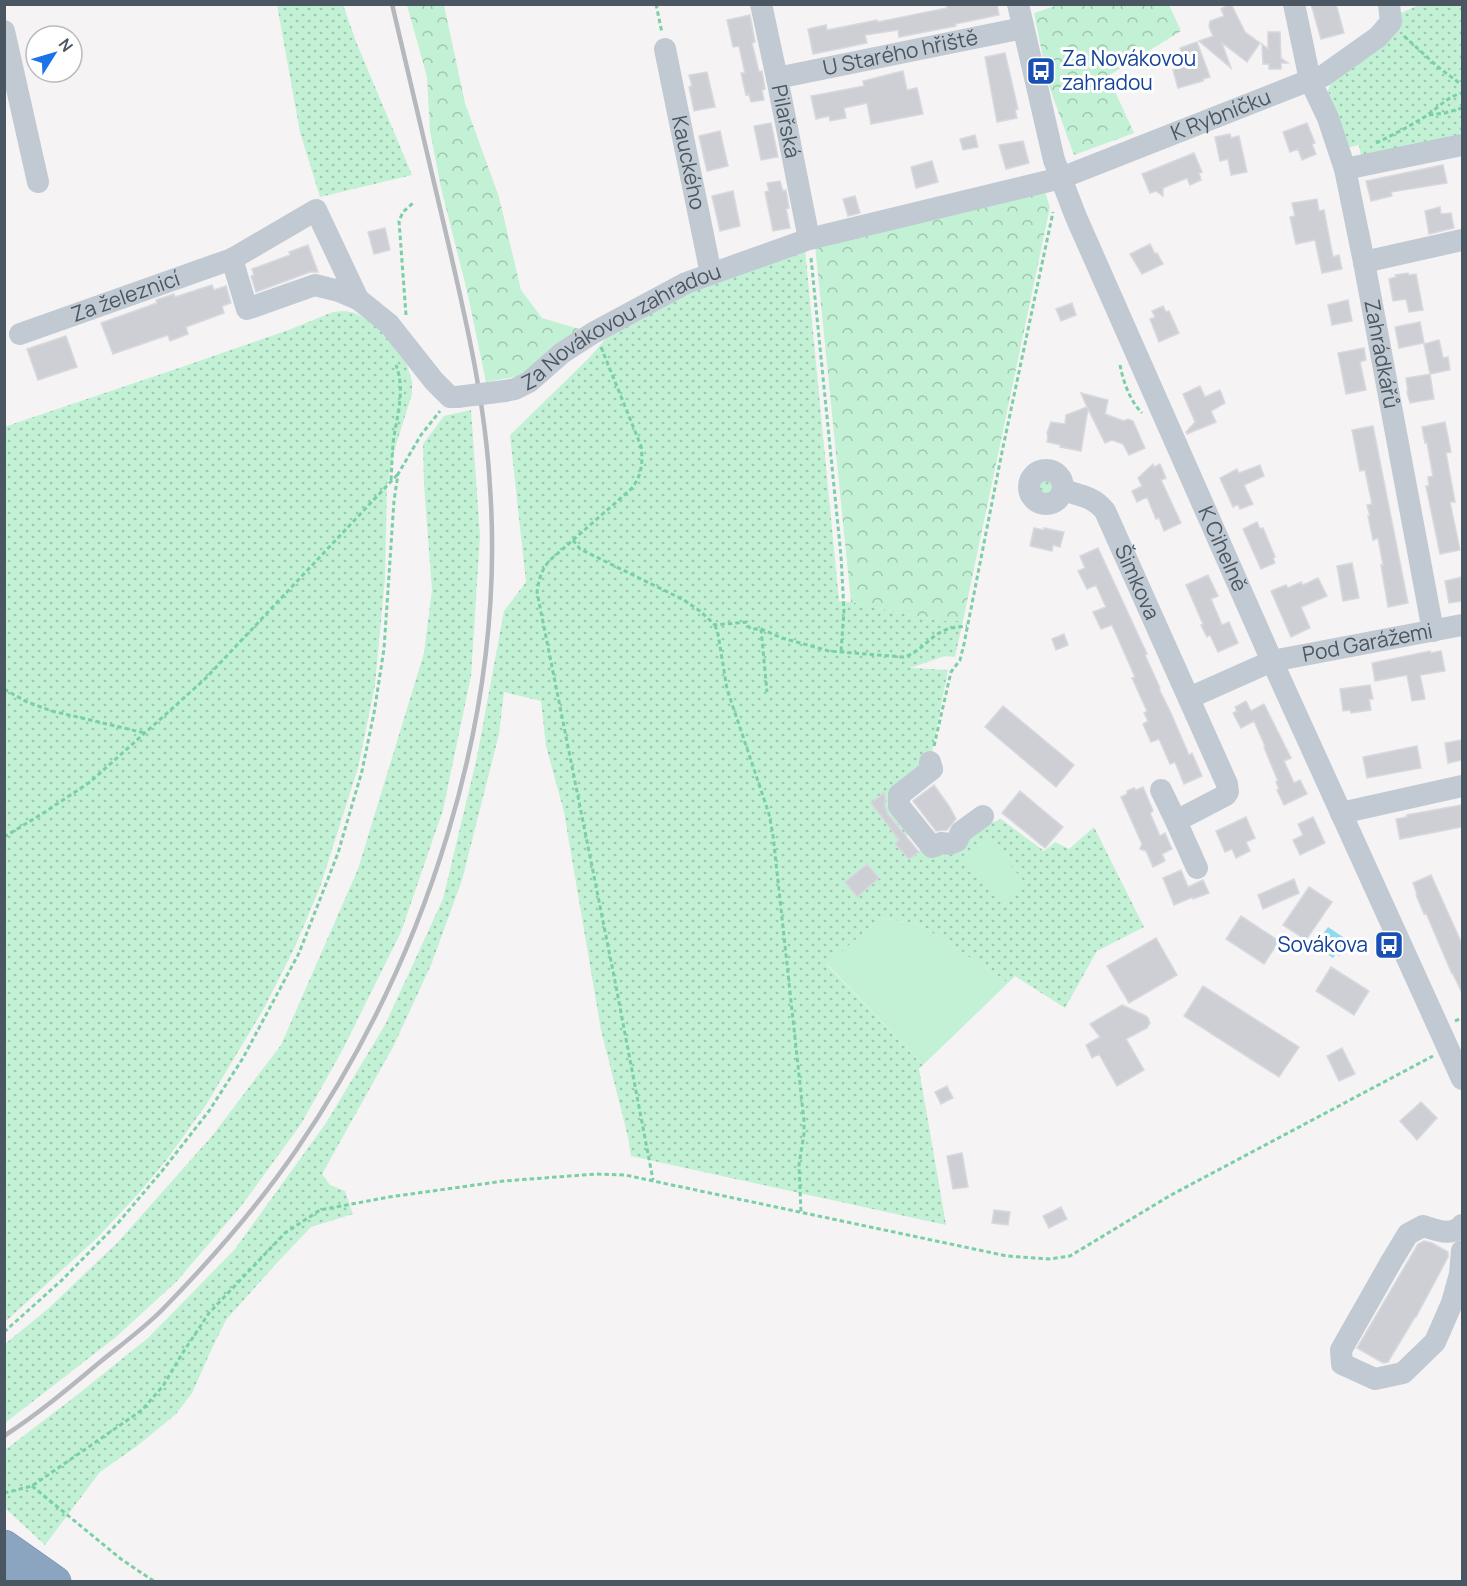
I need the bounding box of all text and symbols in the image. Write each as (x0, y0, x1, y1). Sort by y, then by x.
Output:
street label: U Starého hřiště (820, 23, 980, 81)
north arrow (24, 24, 84, 84)
text: N (54, 34, 78, 56)
place label: Za Novákovou zahradou (1062, 44, 1196, 96)
bus stop icon: Za Novákovou zahradou (1025, 55, 1057, 87)
street label: Pilařská (766, 82, 808, 160)
street label: K Rybníčku (1167, 82, 1274, 146)
street label: Kauckého (666, 113, 712, 212)
street label: Za Novákovou zahradou (516, 257, 725, 397)
street label: Za železnicí (67, 264, 183, 328)
street label: Zahrádkářů (1358, 297, 1406, 411)
street label: K Cihelně (1192, 501, 1255, 596)
street label: Šimkova (1109, 540, 1167, 624)
street label: Pod Garážemi (1300, 616, 1435, 668)
bus stop icon: Sovákova (1373, 929, 1405, 961)
place label: Sovákova (1277, 930, 1368, 958)

